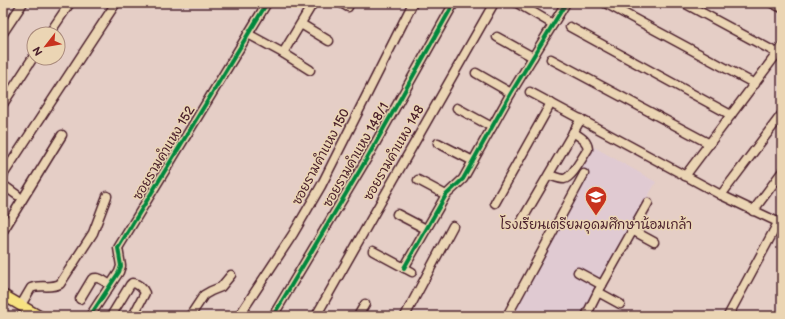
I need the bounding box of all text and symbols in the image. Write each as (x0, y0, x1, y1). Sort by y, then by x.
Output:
north arrow (26, 26, 66, 66)
text: N (30, 44, 46, 58)
street label: ซอยรามคำแหง 148/1 (319, 99, 392, 210)
street label: ซอยรามคำแหง 152 (129, 102, 199, 203)
street label: ซอยรามคำแหง 148 (359, 102, 428, 203)
street label: ซอยรามคำแหง 150 (288, 105, 353, 208)
school or university icon: โรงเรียนเตรียมอุดมศึกษาน้อมเกล้า (583, 184, 609, 217)
place label: โรงเรียนเตรียมอุดมศึกษาน้อมเกล้า (500, 215, 692, 234)

